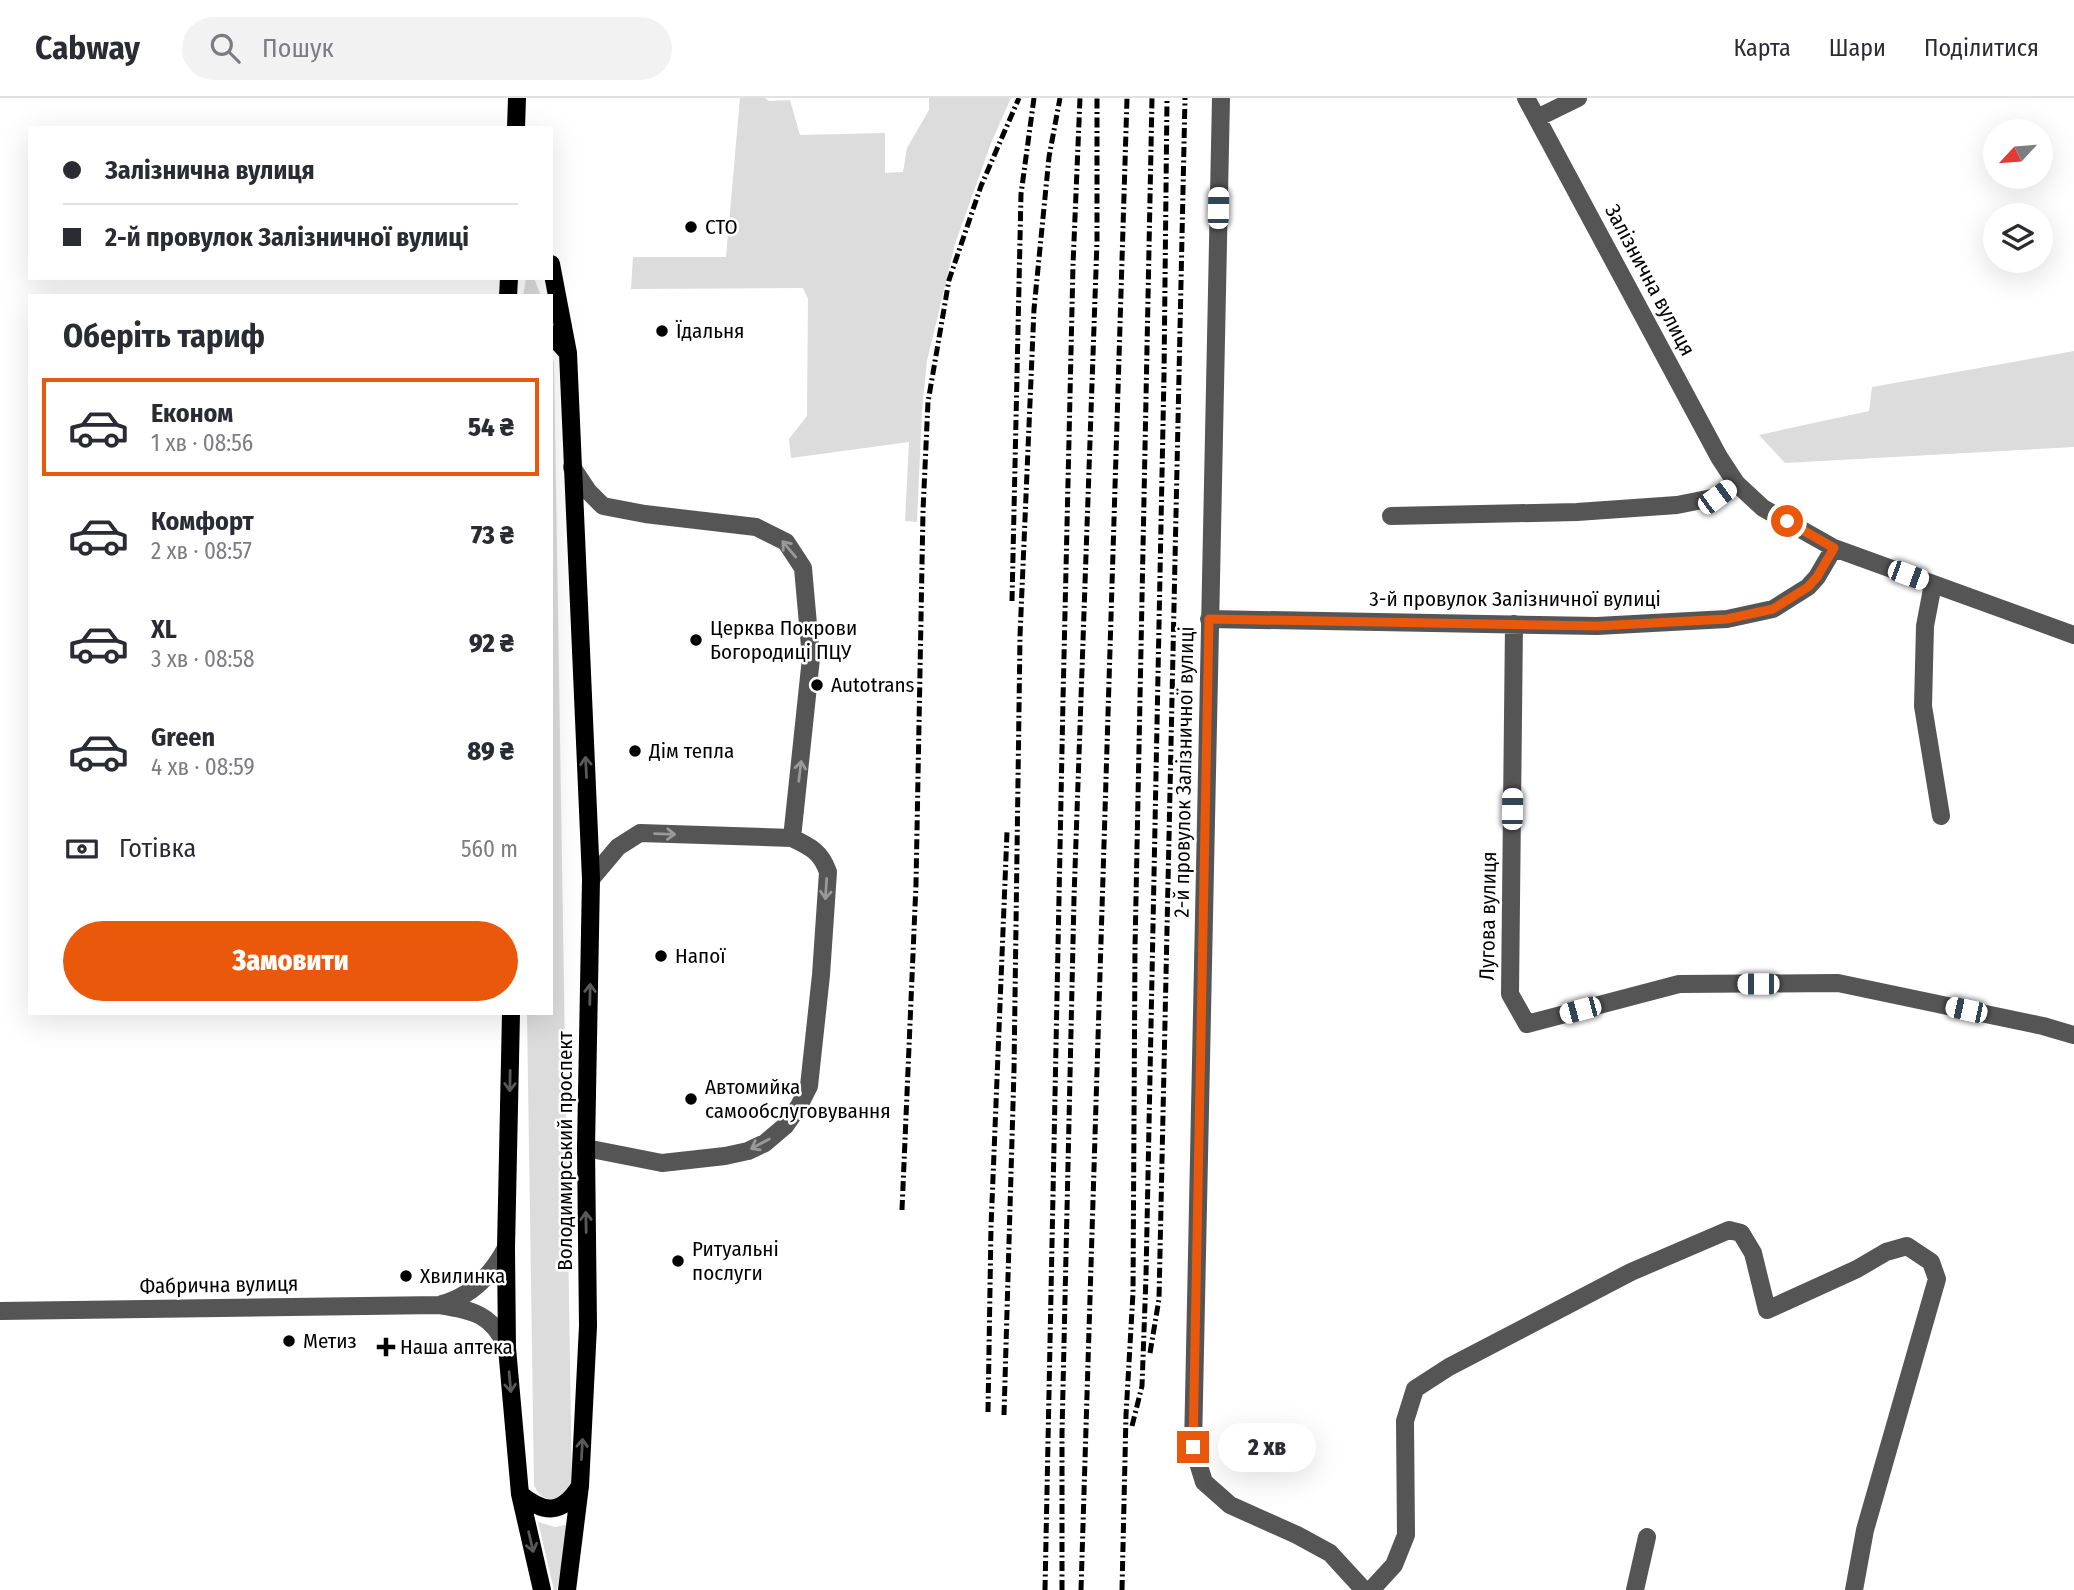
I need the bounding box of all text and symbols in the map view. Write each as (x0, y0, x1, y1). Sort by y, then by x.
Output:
search box (182, 17, 672, 80)
text: Cabway (35, 28, 140, 68)
icon: search (206, 29, 244, 67)
text: Пошук (262, 33, 334, 64)
text: Карта (1733, 34, 1791, 62)
text: Шари (1829, 34, 1886, 62)
text: Поділитися (1924, 34, 2039, 62)
north arrow (1983, 119, 2053, 189)
map controls (1983, 119, 2053, 273)
text: Залізнична вулиця (105, 155, 315, 186)
car (1208, 187, 1229, 229)
street label: Залізнична вулиця (1599, 200, 1701, 360)
button: layers (1983, 203, 2053, 273)
place label: СТО (705, 214, 738, 240)
marker: СТО (683, 219, 699, 235)
text: 2-й провулок Залізничної вулиці (105, 222, 469, 253)
text: Оберіть тариф (63, 317, 265, 355)
place label: Їдальня (675, 318, 745, 344)
marker: Їдальня (654, 323, 670, 339)
icon: car (67, 396, 130, 459)
text: Економ (151, 398, 233, 429)
text: 54 ₴ (468, 412, 514, 443)
text: 1 хв · 08:56 (151, 429, 253, 457)
car (1694, 476, 1741, 518)
icon: car (67, 504, 130, 567)
route start (1771, 505, 1803, 537)
text: Комфорт (151, 506, 254, 537)
text: 73 ₴ (471, 520, 514, 551)
text: 2 хв · 08:57 (151, 537, 252, 565)
one-way arrow (782, 540, 798, 558)
car (1885, 558, 1932, 592)
street label: 3-й провулок Залізничної вулиці (1369, 586, 1661, 612)
icon: car (67, 612, 130, 675)
text: XL (151, 614, 177, 645)
place label: Церква Покрови Богородиці ПЦУ (710, 615, 857, 665)
street label: 2-й провулок Залізничної вулиці (1168, 626, 1200, 918)
text: 92 ₴ (469, 628, 514, 659)
marker: Церква Покрови Богородиці ПЦУ (688, 632, 704, 648)
text: 3 хв · 08:58 (151, 645, 255, 673)
place label: Autotrans (831, 672, 915, 698)
marker: Autotrans (809, 677, 825, 693)
icon: car (67, 720, 130, 783)
text: Green (151, 722, 215, 753)
text: 89 ₴ (467, 736, 514, 767)
place label: Дім тепла (648, 738, 734, 764)
marker: Дім тепла (627, 743, 643, 759)
text: 4 хв · 08:59 (151, 753, 255, 781)
one-way arrow (579, 756, 592, 779)
one-way arrow (794, 760, 807, 783)
car (1502, 788, 1523, 830)
one-way arrow (653, 828, 676, 841)
icon: cash (63, 830, 101, 868)
text: Готівка (119, 833, 196, 864)
text: 560 m (461, 835, 518, 863)
street label: Лугова вулиця (1474, 851, 1502, 981)
one-way arrow (820, 877, 833, 900)
button: Замовити (63, 921, 518, 1001)
place label: Напої (675, 943, 726, 969)
marker: Напої (653, 948, 669, 964)
car (1738, 974, 1780, 995)
one-way arrow (583, 983, 596, 1006)
car (1557, 994, 1604, 1026)
car (1944, 995, 1989, 1025)
street label: Володимирський проспект (552, 1031, 578, 1271)
one-way arrow (504, 1070, 517, 1093)
place label: Автомийка самообслуговування (705, 1074, 891, 1124)
marker: Автомийка самообслуговування (683, 1091, 699, 1107)
one-way arrow (750, 1138, 770, 1152)
one-way arrow (579, 1211, 592, 1234)
place label: Ритуальні послуги (692, 1236, 779, 1286)
marker: Ритуальні послуги (670, 1253, 686, 1269)
place label: Хвилинка (420, 1263, 505, 1289)
marker: Хвилинка (398, 1268, 414, 1284)
street label: Фабрична вулиця (139, 1271, 299, 1299)
place label: Метиз (303, 1328, 357, 1354)
marker: Метиз (281, 1333, 297, 1349)
place label: Наша аптека (400, 1334, 513, 1360)
marker: Наша аптека (378, 1339, 394, 1355)
one-way arrow (504, 1370, 517, 1393)
callout: 2 хв (1218, 1422, 1316, 1472)
route end (1177, 1431, 1209, 1463)
text: 2 хв (1248, 1433, 1286, 1461)
one-way arrow (575, 1438, 588, 1461)
one-way arrow (525, 1530, 538, 1553)

